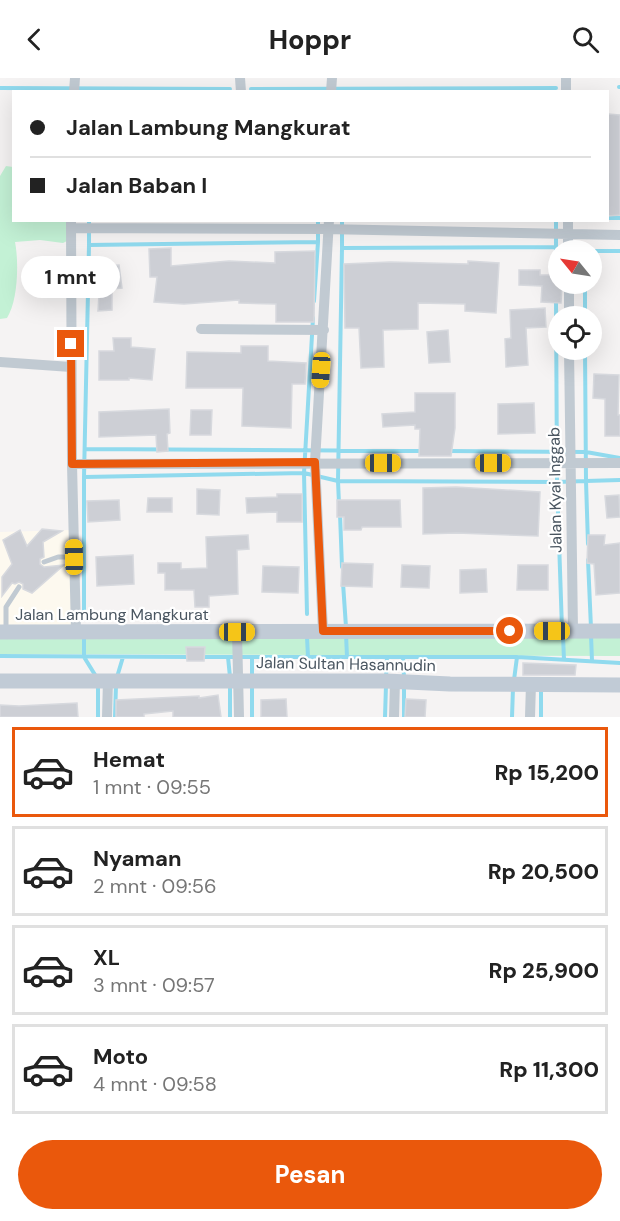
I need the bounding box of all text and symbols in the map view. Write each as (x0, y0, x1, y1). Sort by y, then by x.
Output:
text: Hoppr (269, 22, 351, 57)
icon: back (18, 23, 51, 56)
icon: search (569, 23, 602, 56)
text: Jalan Lambung Mangkurat (66, 113, 351, 142)
text: Jalan Baban I (66, 171, 207, 200)
north arrow (548, 240, 602, 294)
map controls (548, 240, 602, 360)
callout: 1 mnt (22, 257, 121, 299)
text: 1 mnt (44, 264, 97, 290)
button: locate (548, 306, 602, 360)
route end (57, 330, 84, 357)
car (311, 351, 331, 389)
street label: Jalan Kyai Inggab (543, 427, 567, 553)
car (365, 454, 401, 472)
car (475, 454, 511, 472)
car (65, 539, 83, 575)
street label: Jalan Lambung Mangkurat (15, 604, 209, 625)
route start (496, 617, 523, 644)
car (534, 622, 570, 640)
car (219, 623, 255, 641)
street label: Jalan Sultan Hasannudin (256, 652, 436, 676)
icon: car (21, 745, 75, 799)
text: Hemat (93, 745, 165, 774)
text: Rp 15,200 (494, 758, 599, 787)
text: 1 mnt · 09:55 (93, 774, 211, 800)
icon: car (21, 844, 75, 898)
text: Nyaman (93, 844, 182, 873)
text: Rp 20,500 (488, 857, 599, 886)
text: 2 mnt · 09:56 (93, 873, 217, 899)
icon: car (21, 943, 75, 997)
text: XL (93, 943, 120, 972)
text: Rp 25,900 (488, 956, 599, 985)
text: 3 mnt · 09:57 (93, 972, 215, 998)
icon: car (21, 1042, 75, 1096)
text: Moto (93, 1042, 148, 1071)
text: Rp 11,300 (499, 1055, 599, 1084)
text: 4 mnt · 09:58 (93, 1071, 217, 1097)
button: Pesan (18, 1140, 602, 1209)

